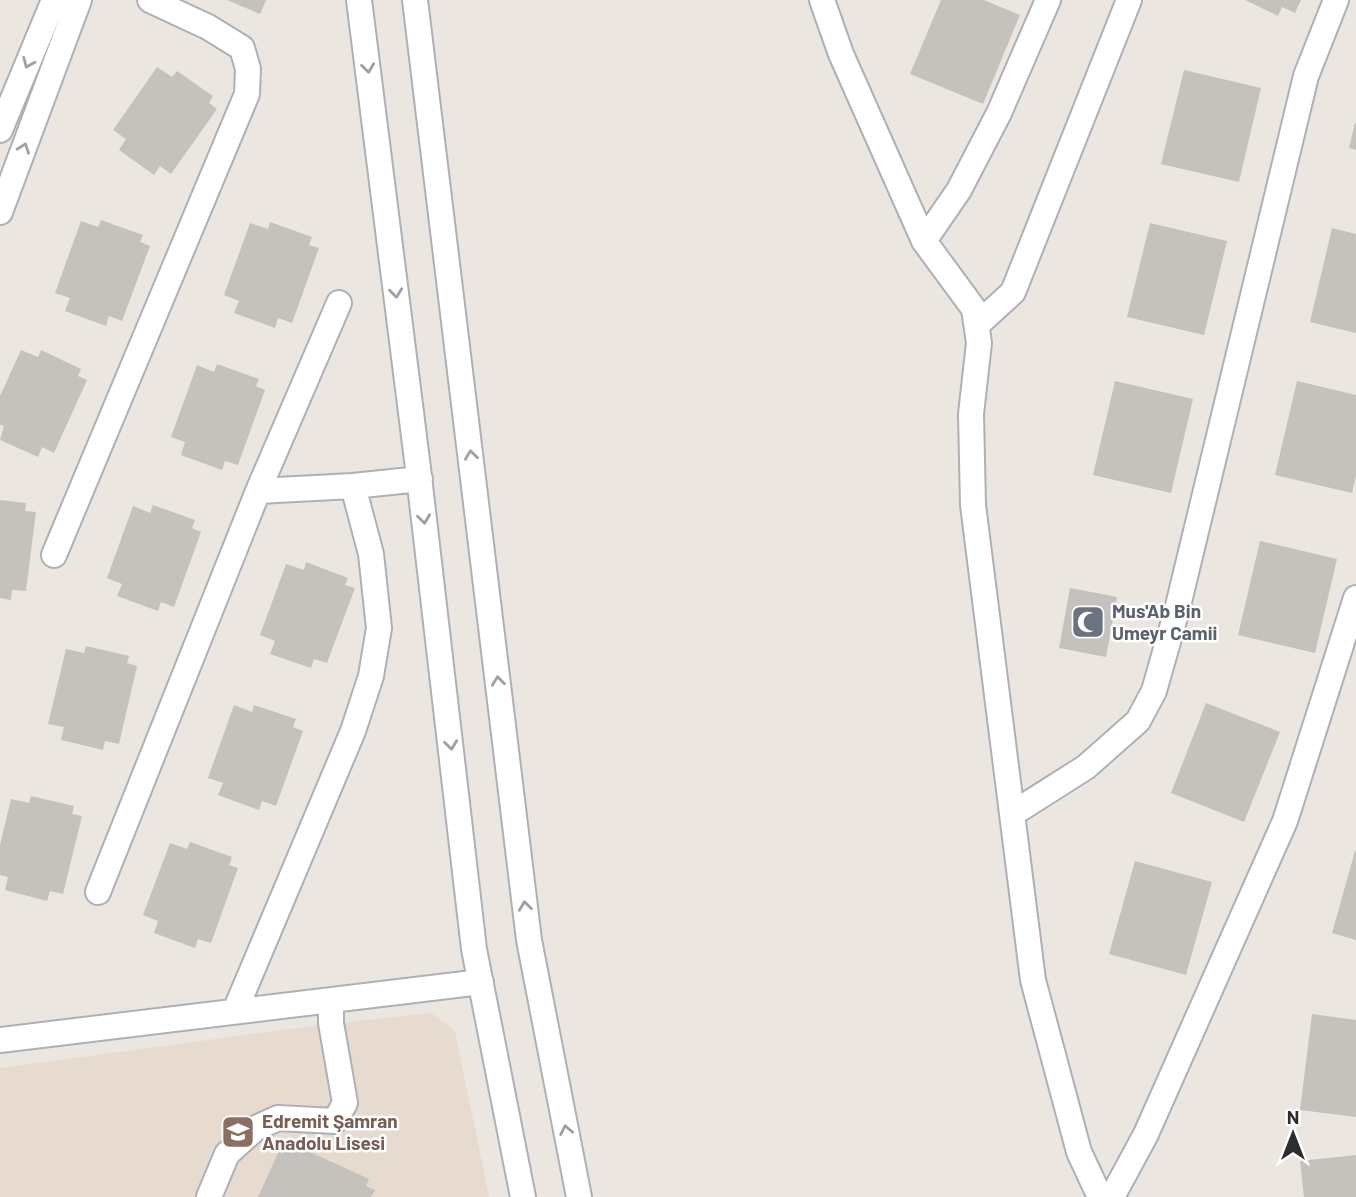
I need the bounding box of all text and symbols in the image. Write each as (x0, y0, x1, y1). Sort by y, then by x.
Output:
one-way arrow (22, 56, 36, 68)
one-way arrow (360, 62, 375, 74)
one-way arrow (16, 142, 30, 154)
one-way arrow (389, 288, 404, 299)
one-way arrow (463, 449, 478, 460)
one-way arrow (417, 513, 432, 525)
place label: Mus'Ab Bin Umeyr Camii (1112, 599, 1217, 644)
mosque icon: Mus'Ab Bin Umeyr Camii (1069, 603, 1107, 641)
one-way arrow (490, 675, 505, 686)
one-way arrow (443, 739, 458, 751)
one-way arrow (517, 901, 532, 912)
north arrow (1258, 1099, 1328, 1169)
text: N (1287, 1105, 1299, 1128)
place label: Edremit Şamran Anadolu Lisesi (262, 1109, 398, 1154)
school or university icon: Edremit Şamran Anadolu Lisesi (219, 1113, 257, 1151)
one-way arrow (560, 1124, 575, 1136)

